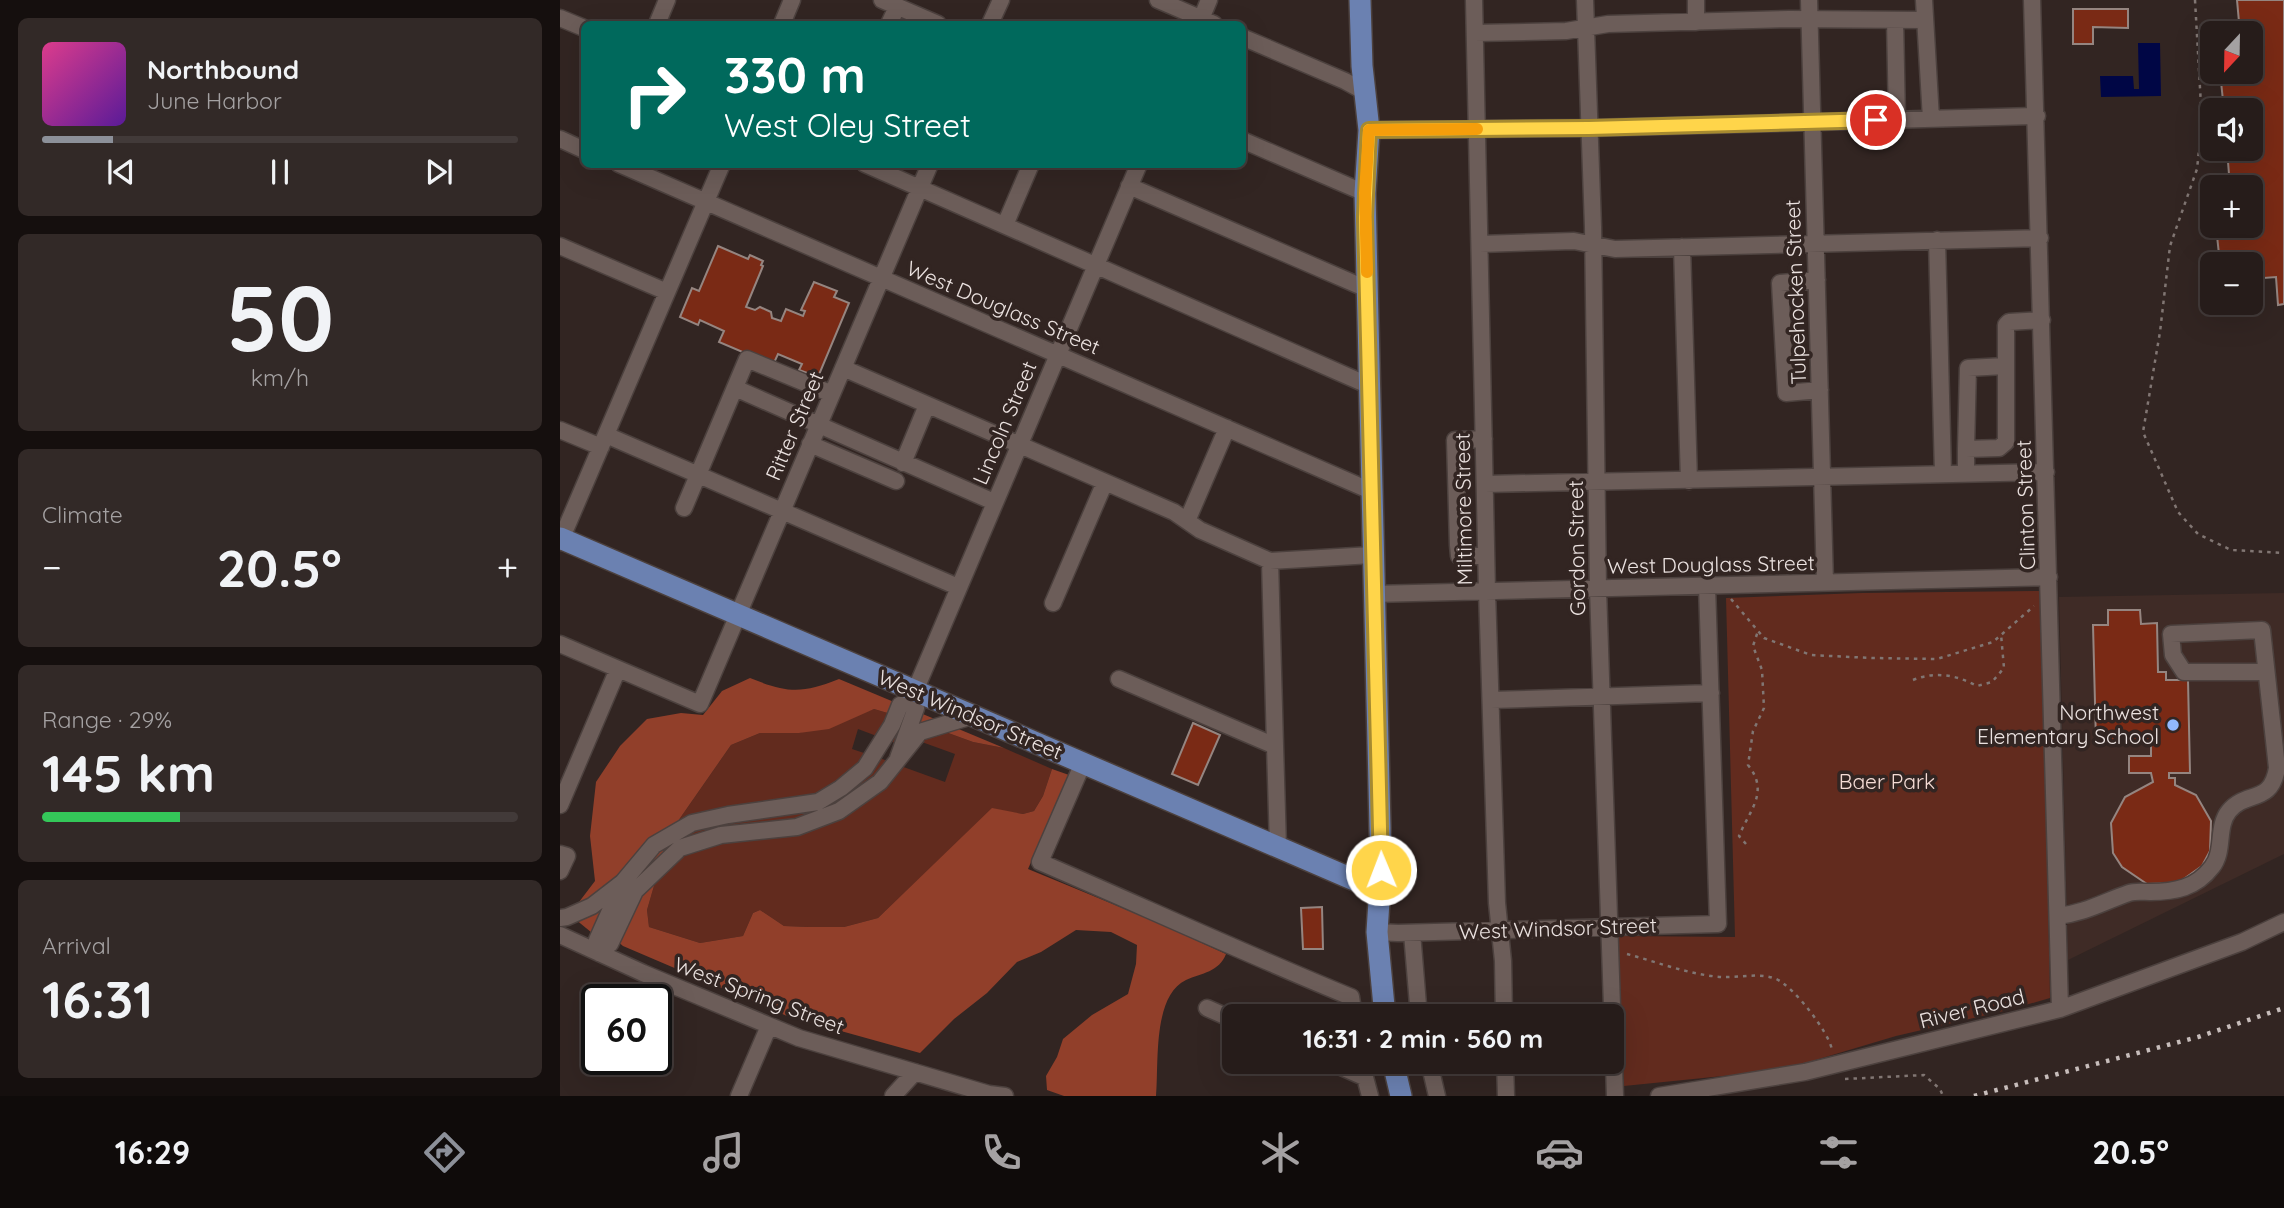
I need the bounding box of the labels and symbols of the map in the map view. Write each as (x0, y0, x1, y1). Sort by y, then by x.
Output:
north arrow (2200, 21, 2263, 84)
pin (1846, 90, 1906, 150)
street label: Tulpehocken Street (1779, 199, 1811, 385)
street label: West Douglass Street (903, 255, 1104, 360)
street label: Lincoln Street (966, 357, 1042, 488)
street label: Ritter Street (759, 367, 829, 484)
street label: Miltimore Street (1449, 432, 1477, 586)
street label: Clinton Street (2010, 440, 2040, 571)
street label: Gordon Street (1562, 480, 1590, 616)
street label: West Douglass Street (1607, 549, 1815, 579)
street label: West Windsor Street (874, 663, 1067, 765)
place label: Northwest Elementary School (1977, 699, 2159, 749)
marker: Northwest Elementary School (2165, 717, 2181, 733)
park label: Baer Park (1839, 768, 1935, 794)
position arrow (1344, 833, 1418, 907)
street label: West Windsor Street (1459, 912, 1657, 944)
street label: West Spring Street (671, 951, 848, 1039)
street label: River Road (1917, 982, 2027, 1034)
speed limit sign: 60 (581, 984, 672, 1075)

